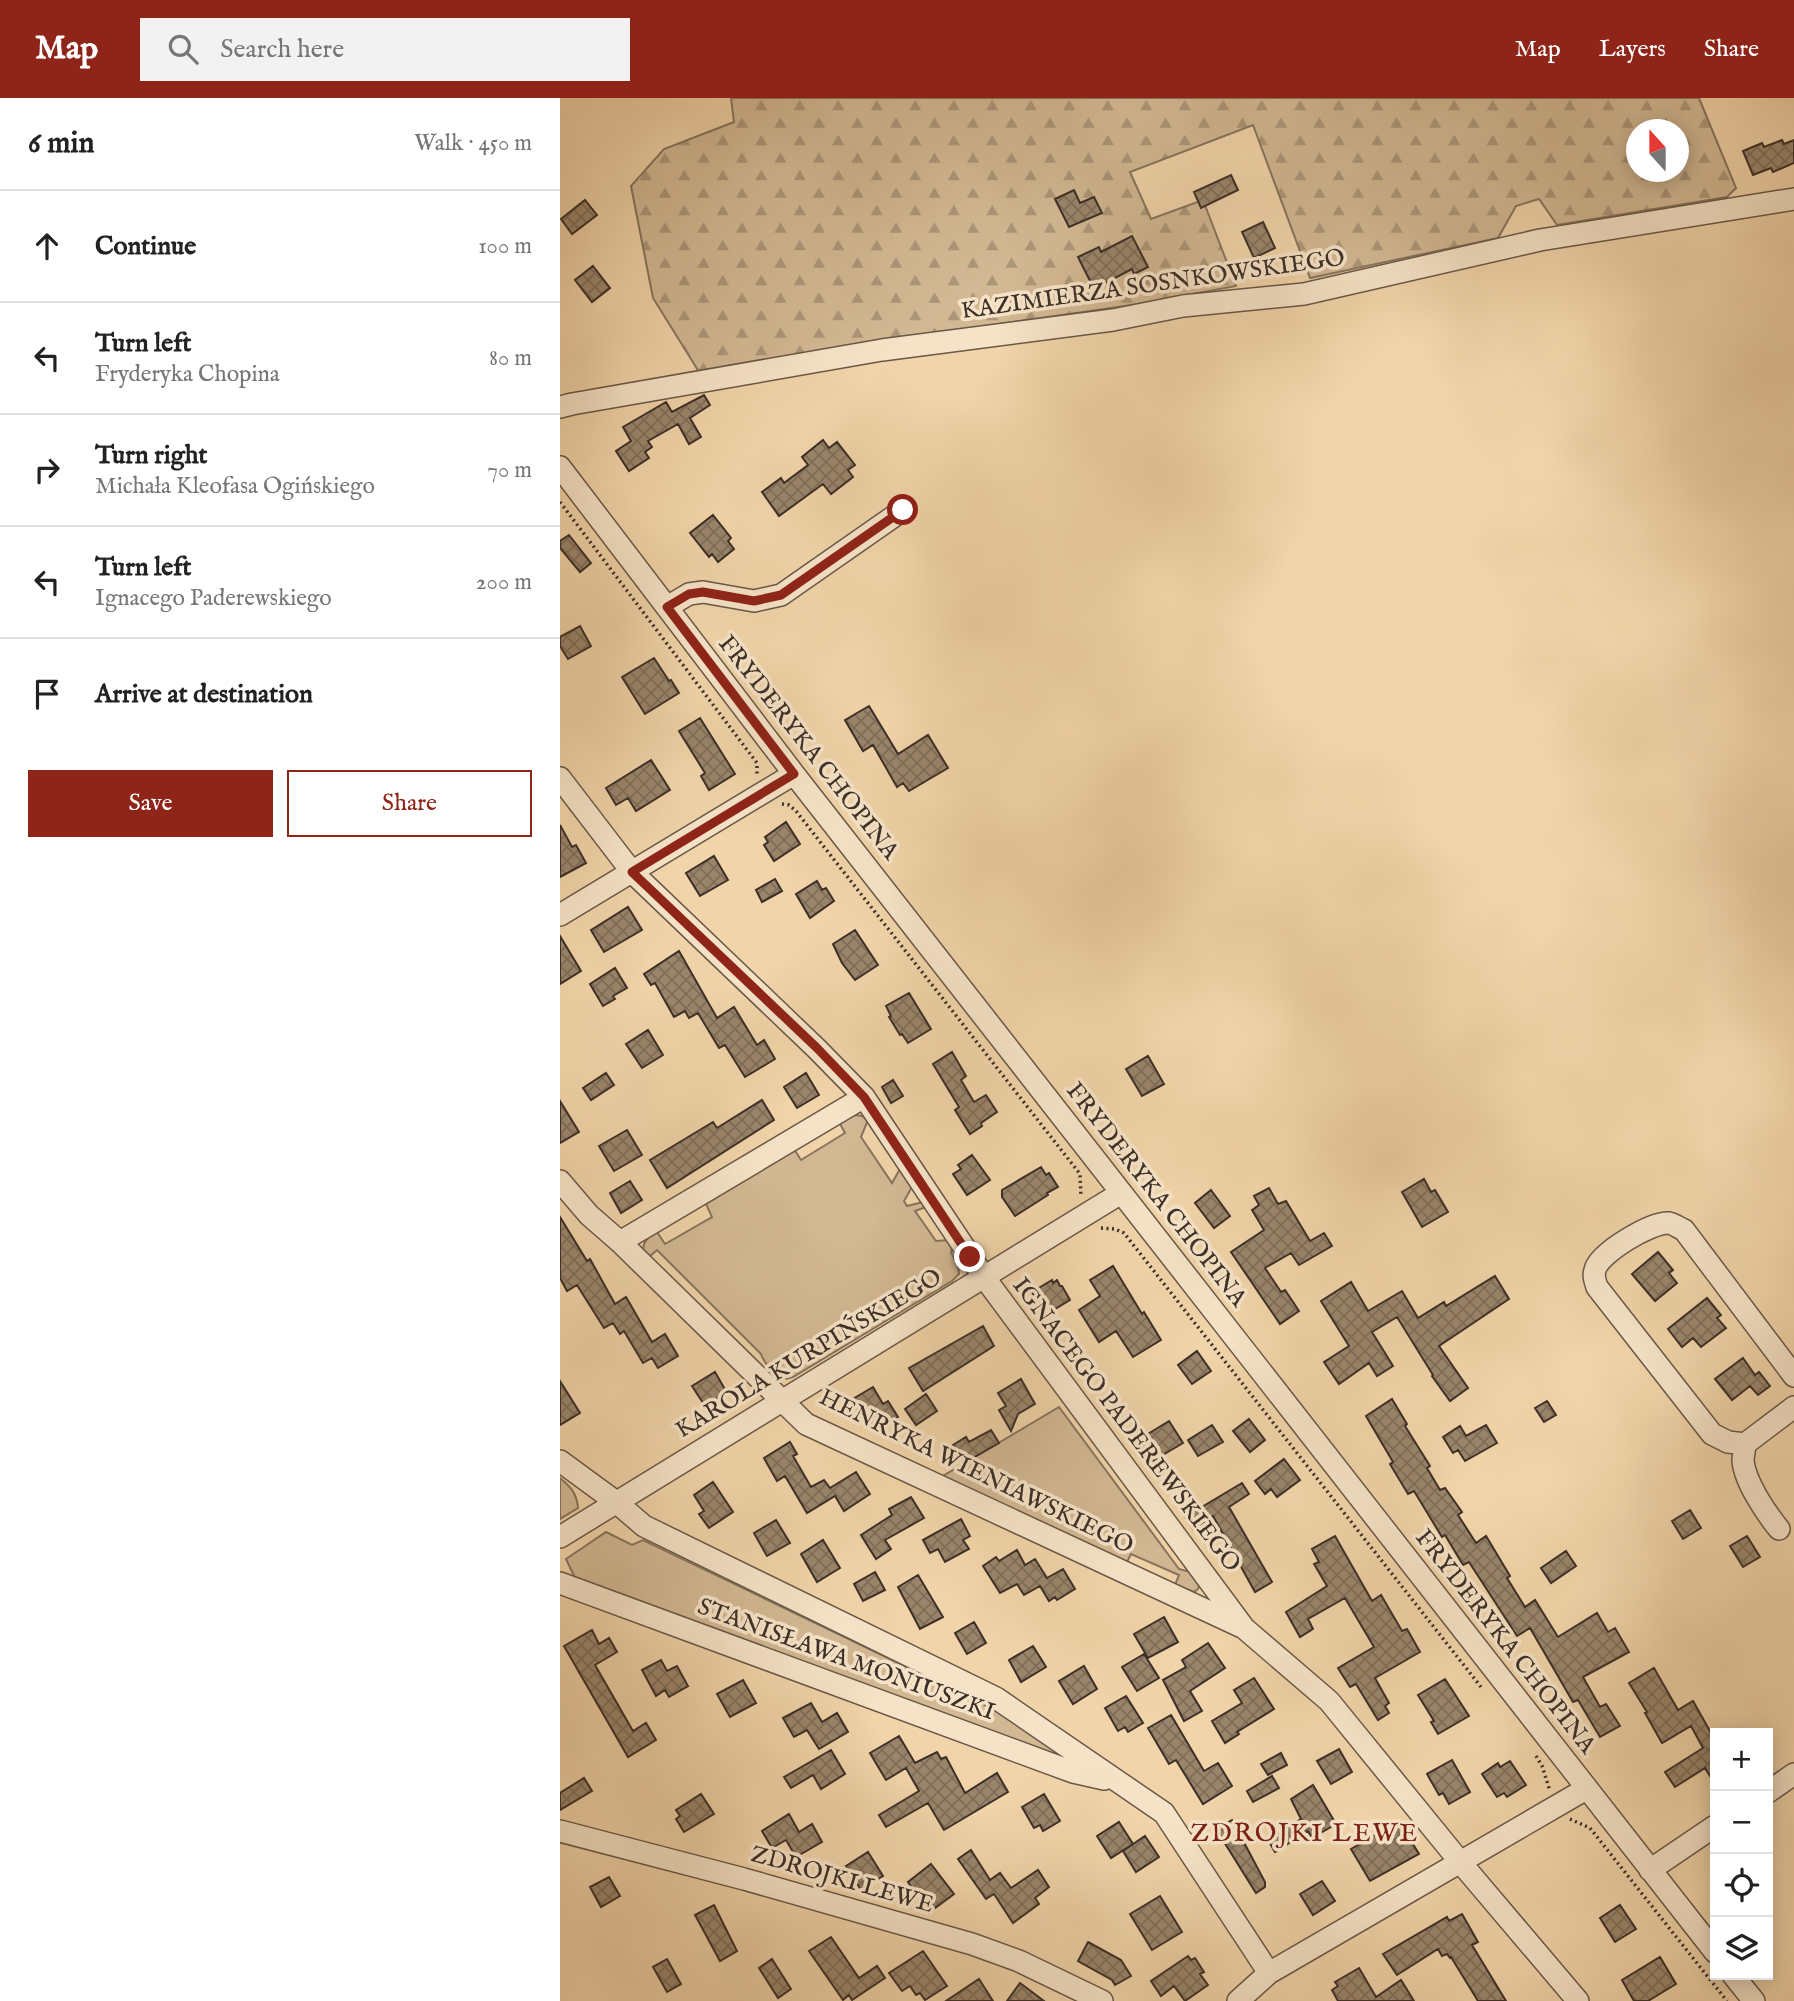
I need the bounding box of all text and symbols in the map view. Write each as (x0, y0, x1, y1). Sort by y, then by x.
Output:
search box (140, 18, 630, 81)
text: Map (35, 28, 98, 70)
icon: search (164, 30, 202, 68)
text: Search here (220, 33, 344, 66)
text: Map (1515, 34, 1561, 65)
text: Layers (1599, 34, 1666, 65)
text: Share (1704, 34, 1759, 65)
north arrow (1626, 119, 1689, 182)
text: 6 min (28, 125, 94, 163)
text: Walk · 450 m (414, 129, 532, 158)
icon: ahead (28, 227, 66, 265)
text: Continue (95, 230, 196, 263)
text: 100 m (478, 232, 532, 261)
street label: KAZIMIERZA SOSNKOWSKIEGO (959, 243, 1347, 327)
text: Turn left (95, 327, 192, 360)
icon: left (28, 339, 66, 377)
text: 80 m (489, 344, 532, 373)
text: Fryderyka Chopina (95, 360, 280, 389)
text: Turn right (95, 439, 208, 472)
icon: right (28, 451, 66, 489)
text: 70 m (487, 456, 532, 485)
text: Michała Kleofasa Ogińskiego (95, 472, 375, 501)
route start (887, 494, 918, 525)
text: Turn left (95, 551, 192, 584)
icon: left (28, 563, 66, 601)
text: 200 m (476, 568, 532, 597)
text: Ignacego Paderewskiego (95, 584, 332, 613)
street label: FRYDERYKA CHOPINA (711, 629, 906, 867)
icon: arrive (28, 675, 66, 713)
text: Arrive at destination (95, 678, 313, 711)
button: Save (28, 770, 273, 837)
button: Share (287, 770, 532, 837)
street label: FRYDERYKA CHOPINA (1059, 1076, 1254, 1314)
route end (954, 1241, 985, 1272)
street label: KAROLA KURPIŃSKIEGO (670, 1262, 948, 1446)
street label: IGNACEGO PADEREWSKIEGO (1005, 1271, 1247, 1579)
street label: HENRYKA WIENIAWSKIEGO (814, 1382, 1138, 1562)
street label: FRYDERYKA CHOPINA (1408, 1523, 1603, 1761)
street label: STANISŁAWA MONIUSZKI (693, 1592, 999, 1728)
map controls (1710, 1728, 1773, 1980)
button: + (1710, 1728, 1773, 1791)
button: − (1710, 1791, 1773, 1854)
district label: ZDROJKI LEWE (1191, 1817, 1419, 1850)
street label: ZDROJKI LEWE (747, 1839, 937, 1921)
button: locate (1710, 1854, 1773, 1917)
button: layers (1710, 1917, 1773, 1980)

